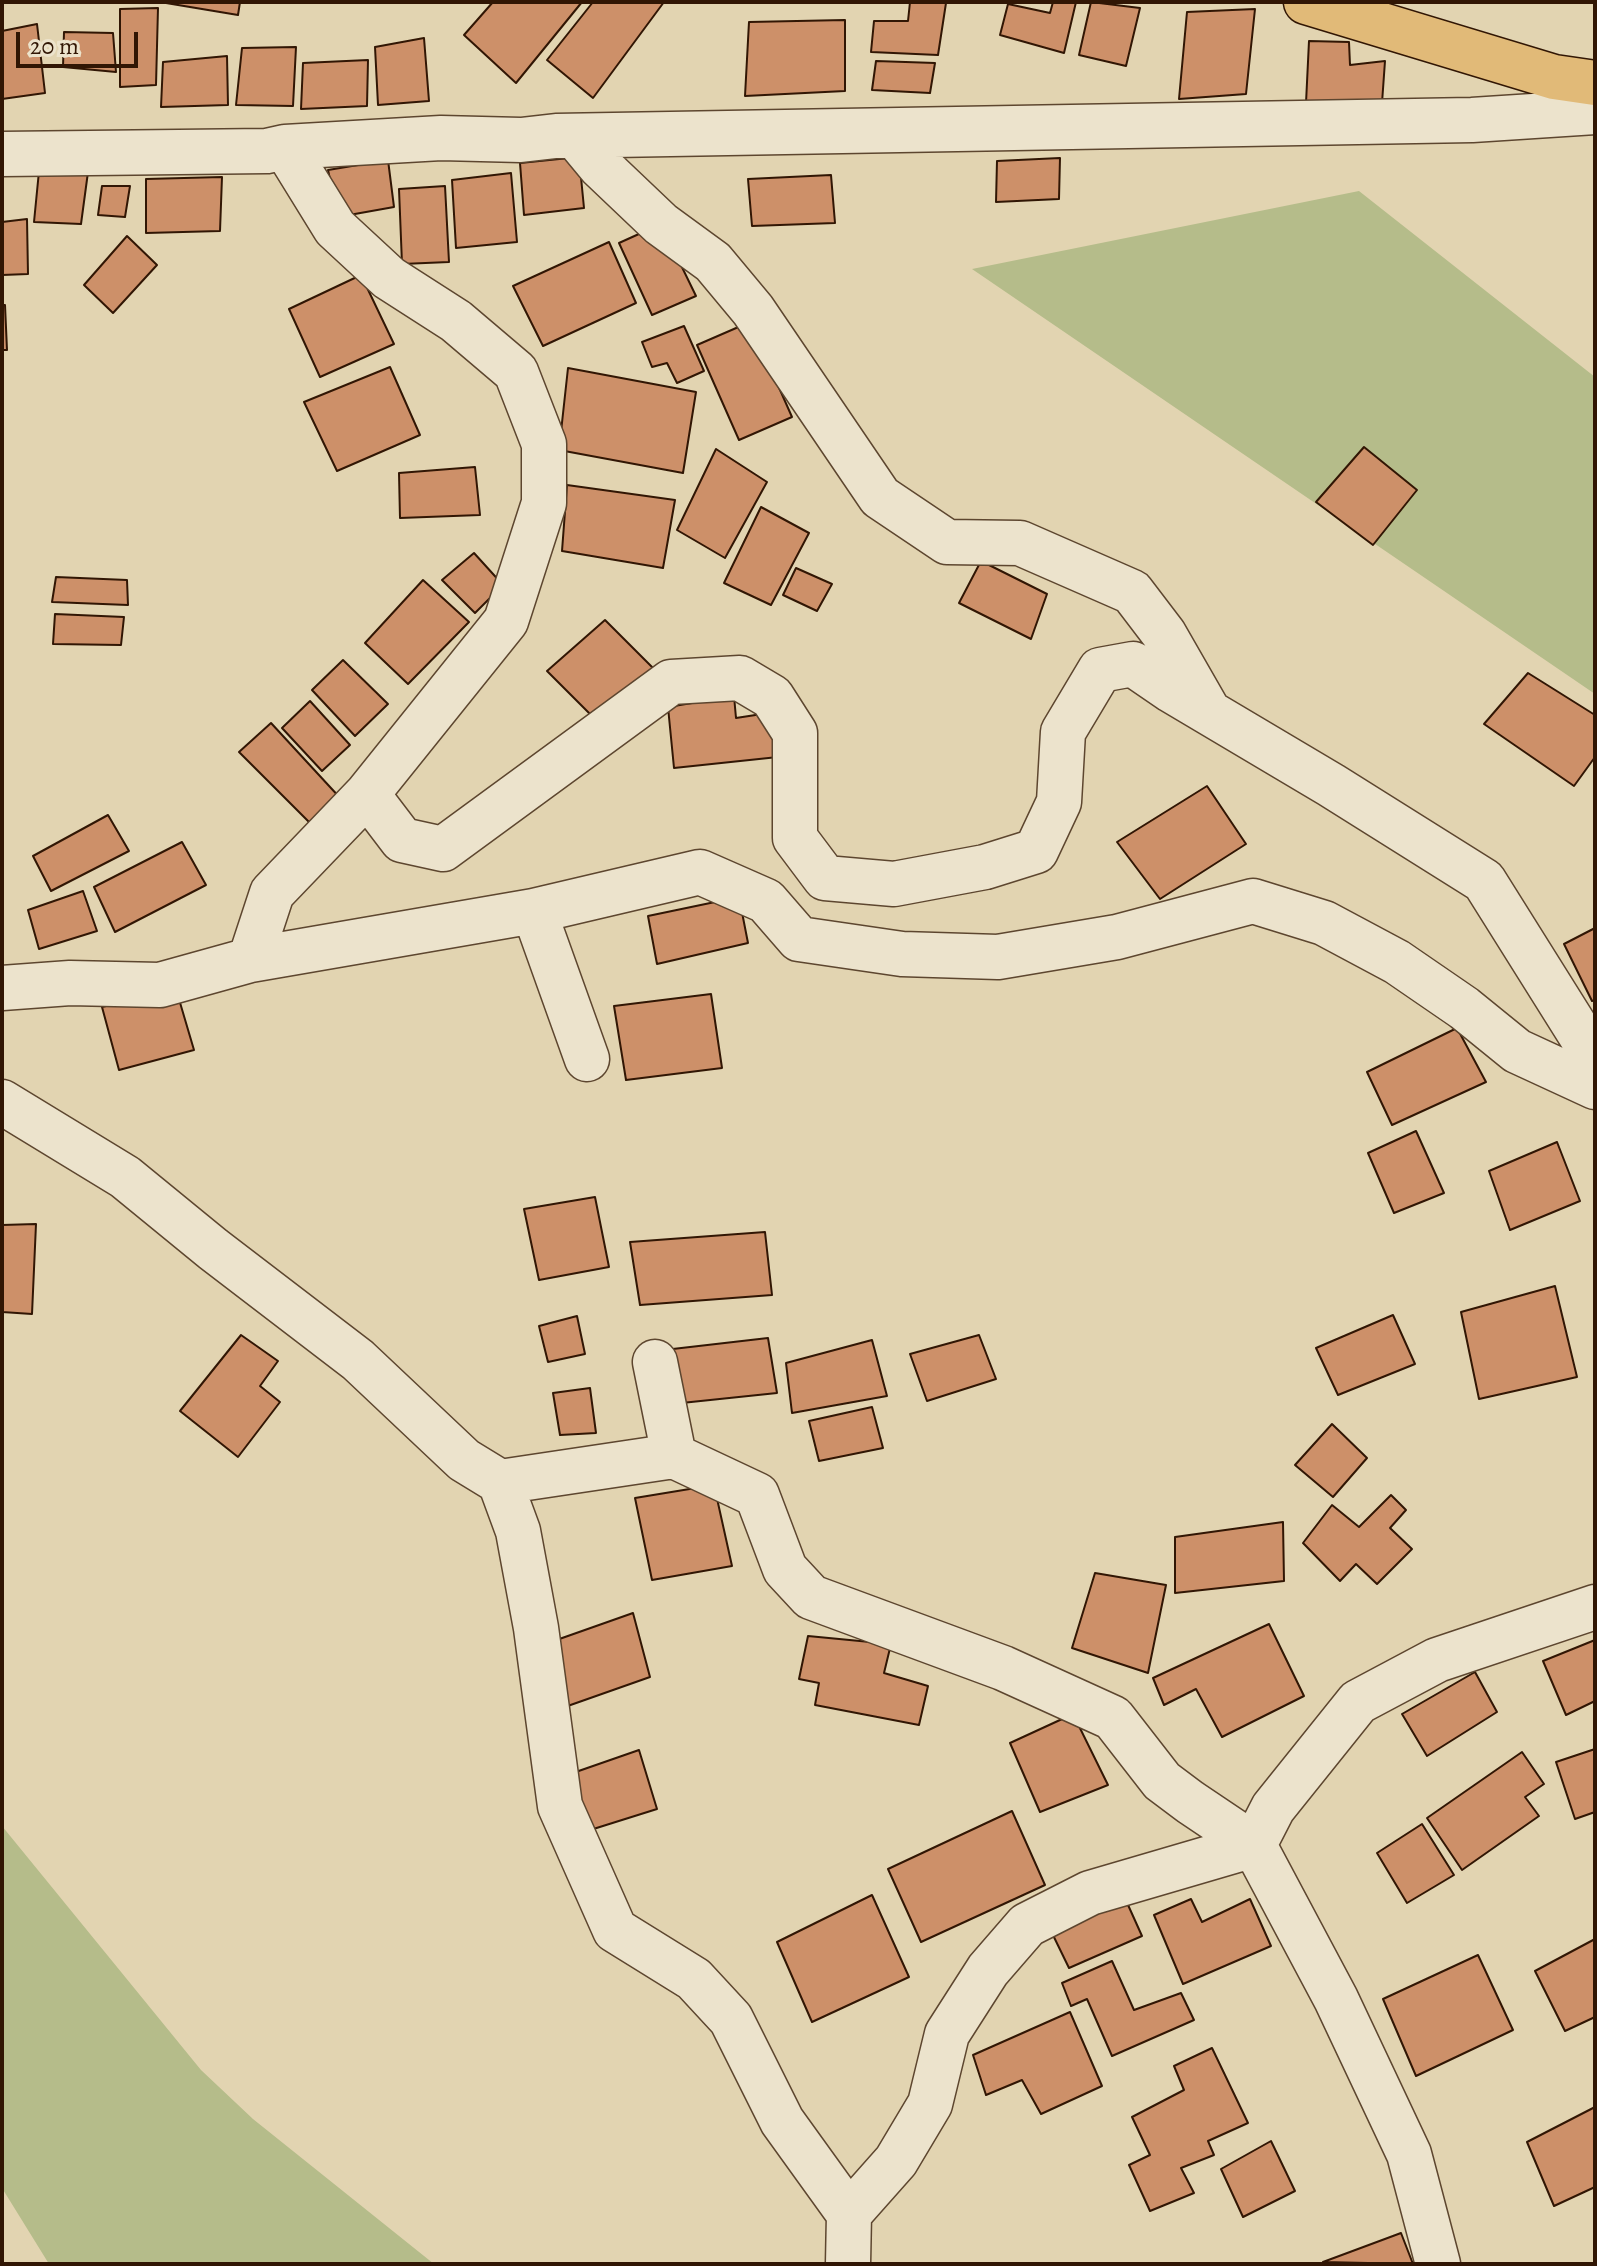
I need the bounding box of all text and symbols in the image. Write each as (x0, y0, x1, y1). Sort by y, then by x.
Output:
scale bar (20, 16, 142, 66)
text: 20 m (30, 30, 79, 62)

